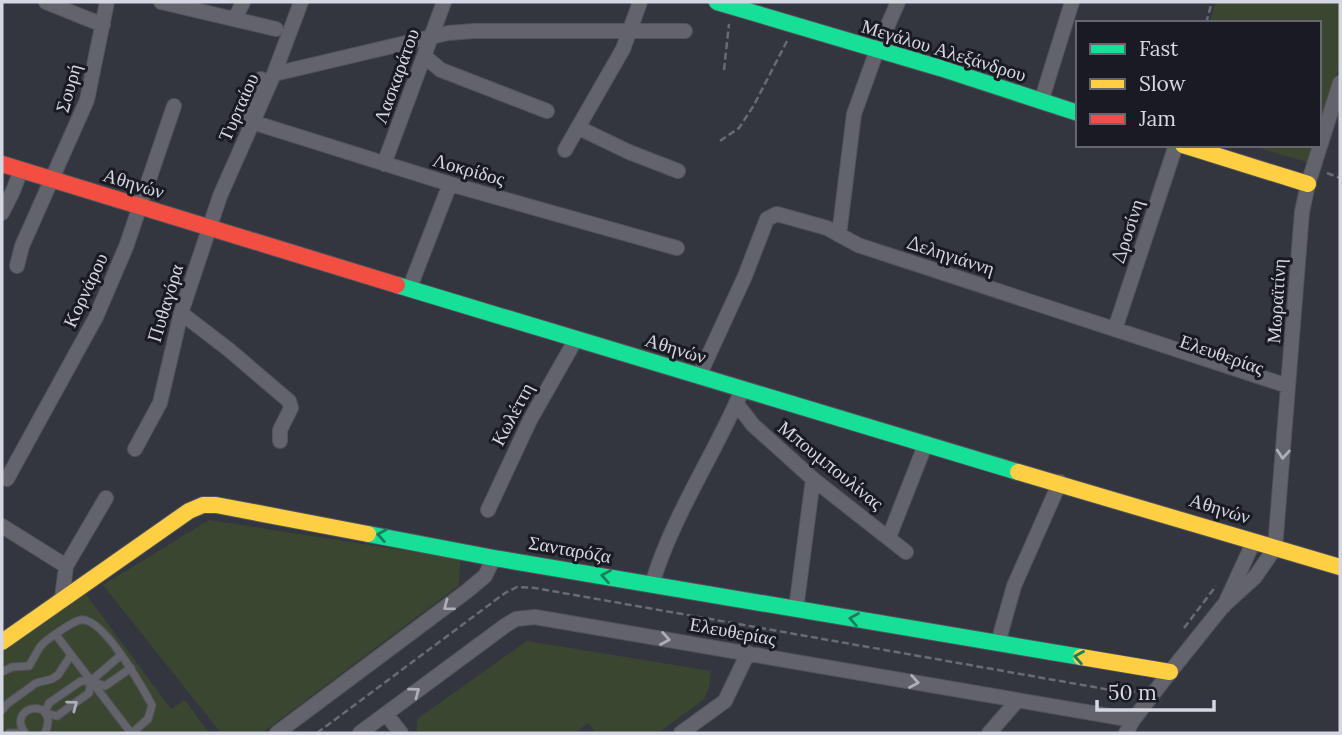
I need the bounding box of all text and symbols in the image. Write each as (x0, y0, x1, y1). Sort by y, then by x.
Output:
street label: Μεγάλου Αλεξάνδρου (859, 14, 1029, 86)
legend (1076, 21, 1321, 147)
street label: Λασκαράτου (368, 25, 424, 127)
text: Fast (1139, 35, 1179, 62)
street label: Σουρή (50, 61, 86, 115)
street label: Τυρταίου (212, 69, 264, 145)
text: Slow (1139, 70, 1186, 97)
text: Jam (1138, 105, 1176, 132)
street label: Λοκρίδος (430, 147, 508, 191)
street label: Αθηνών (101, 162, 168, 204)
street label: Δροσίνη (1105, 196, 1149, 266)
street label: Δεληγιάννη (904, 230, 998, 280)
street label: Κορνάρου (57, 249, 113, 331)
street label: Μωραϊτίνη (1261, 258, 1291, 344)
street label: Πυθαγόρα (142, 261, 188, 345)
street label: Αθηνών (643, 327, 710, 369)
street label: Ελευθερίας (1177, 328, 1268, 380)
street label: Κωλέττη (485, 378, 539, 450)
street label: Μπουμπουλίνας (773, 415, 889, 515)
one-way arrow (1276, 449, 1291, 460)
street label: Αθηνών (1187, 487, 1254, 529)
one-way arrow (376, 528, 388, 543)
street label: Σανταρόζα (527, 530, 613, 568)
one-way arrow (600, 570, 612, 585)
one-way arrow (443, 598, 455, 610)
street label: Ελευθερίας (688, 612, 779, 650)
one-way arrow (849, 612, 860, 627)
one-way arrow (659, 631, 671, 646)
one-way arrow (1073, 650, 1085, 665)
scale bar (1097, 668, 1214, 712)
one-way arrow (908, 674, 920, 689)
text: 50 m (1108, 679, 1157, 706)
one-way arrow (407, 688, 420, 701)
one-way arrow (65, 700, 78, 713)

